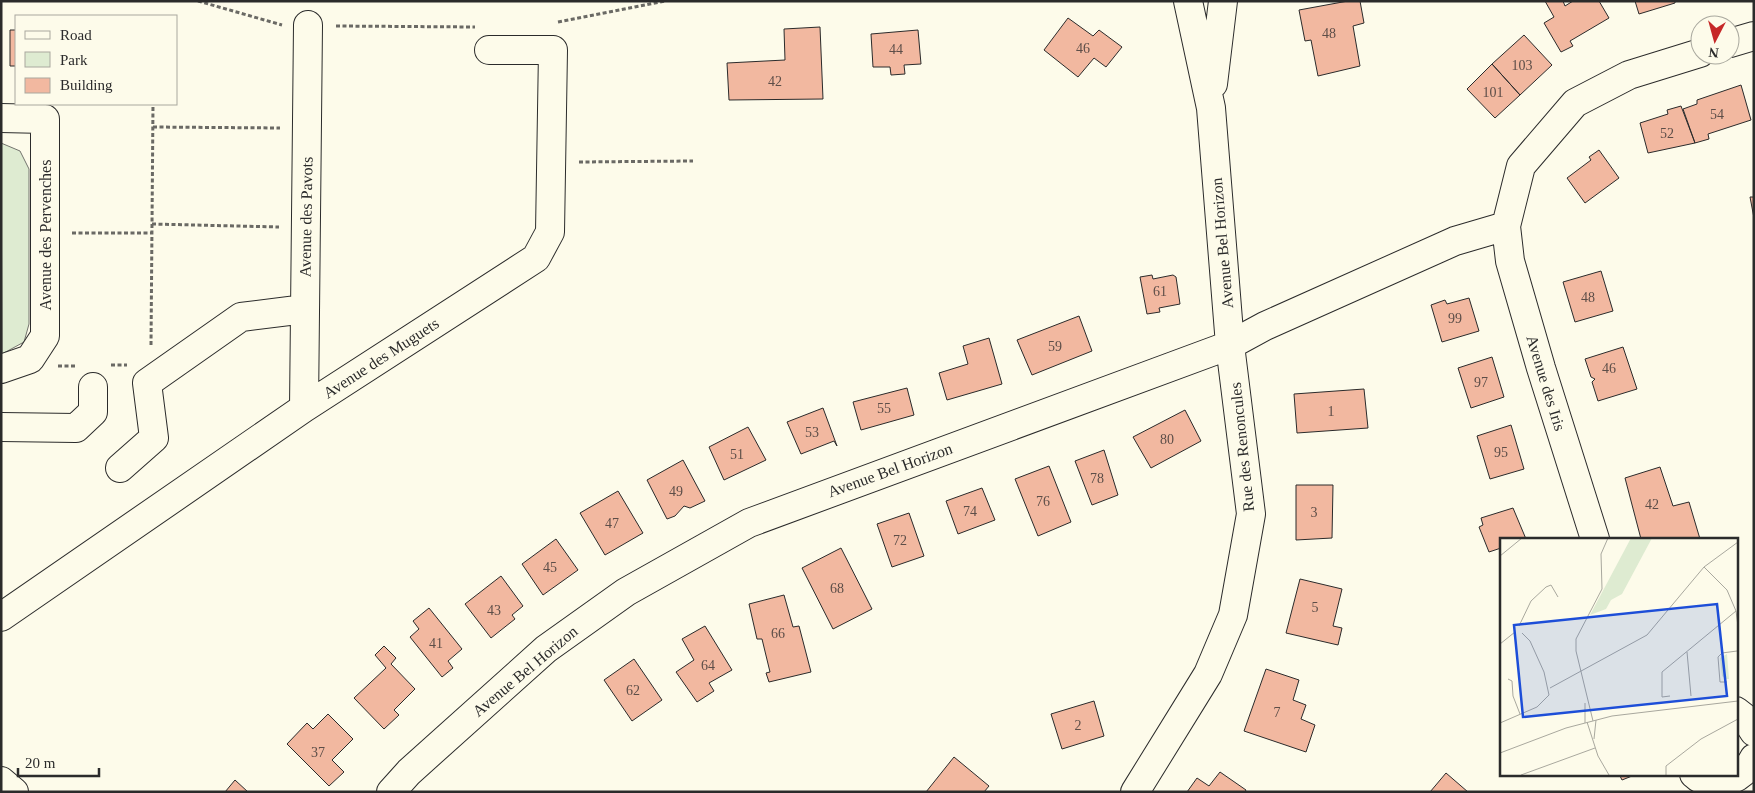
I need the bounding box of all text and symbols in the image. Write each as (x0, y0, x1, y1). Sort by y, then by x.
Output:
legend (15, 15, 178, 105)
north arrow (1690, 15, 1740, 65)
house number: 48 (1322, 26, 1336, 41)
text: Road (60, 27, 92, 43)
house number: 46 (1076, 41, 1090, 56)
house number: 44 (889, 42, 903, 57)
text: N (1708, 44, 1720, 60)
text: Park (60, 52, 88, 68)
house number: 103 (1512, 58, 1533, 73)
house number: 42 (768, 74, 782, 89)
text: Building (60, 77, 113, 93)
house number: 101 (1483, 85, 1504, 100)
house number: 54 (1710, 107, 1724, 122)
house number: 52 (1660, 126, 1674, 141)
street label: Avenue des Pavots (296, 157, 316, 277)
street label: Avenue des Pervenches (37, 160, 54, 310)
street label: Avenue Bel Horizon (1208, 177, 1236, 309)
house number: 61 (1153, 284, 1167, 299)
house number: 48 (1581, 290, 1595, 305)
house number: 99 (1448, 311, 1462, 326)
street label: Avenue des Muguets (320, 314, 442, 402)
street label: Avenue des Iris (1523, 333, 1569, 433)
house number: 59 (1048, 339, 1062, 354)
house number: 46 (1602, 361, 1616, 376)
house number: 97 (1474, 375, 1488, 390)
street label: Rue des Renoncules (1227, 382, 1257, 512)
house number: 55 (877, 401, 891, 416)
house number: 1 (1328, 404, 1335, 419)
house number: 53 (805, 425, 819, 440)
house number: 80 (1160, 432, 1174, 447)
street label: Avenue Bel Horizon (825, 440, 955, 500)
house number: 95 (1494, 445, 1508, 460)
house number: 51 (730, 447, 744, 462)
house number: 78 (1090, 471, 1104, 486)
house number: 49 (669, 484, 683, 499)
house number: 76 (1036, 494, 1050, 509)
house number: 42 (1645, 497, 1659, 512)
house number: 74 (963, 504, 977, 519)
house number: 3 (1311, 505, 1318, 520)
house number: 47 (605, 516, 619, 531)
house number: 72 (893, 533, 907, 548)
inset map (1500, 538, 1738, 776)
house number: 45 (543, 560, 557, 575)
house number: 68 (830, 581, 844, 596)
house number: 5 (1312, 600, 1319, 615)
house number: 43 (487, 603, 501, 618)
street label: Avenue Bel Horizon (469, 622, 581, 720)
house number: 66 (771, 626, 785, 641)
house number: 41 (429, 636, 443, 651)
house number: 64 (701, 658, 715, 673)
house number: 62 (626, 683, 640, 698)
house number: 7 (1274, 705, 1281, 720)
house number: 2 (1075, 718, 1082, 733)
house number: 37 (311, 745, 325, 760)
scale bar (18, 746, 99, 778)
text: 20 m (25, 755, 56, 771)

